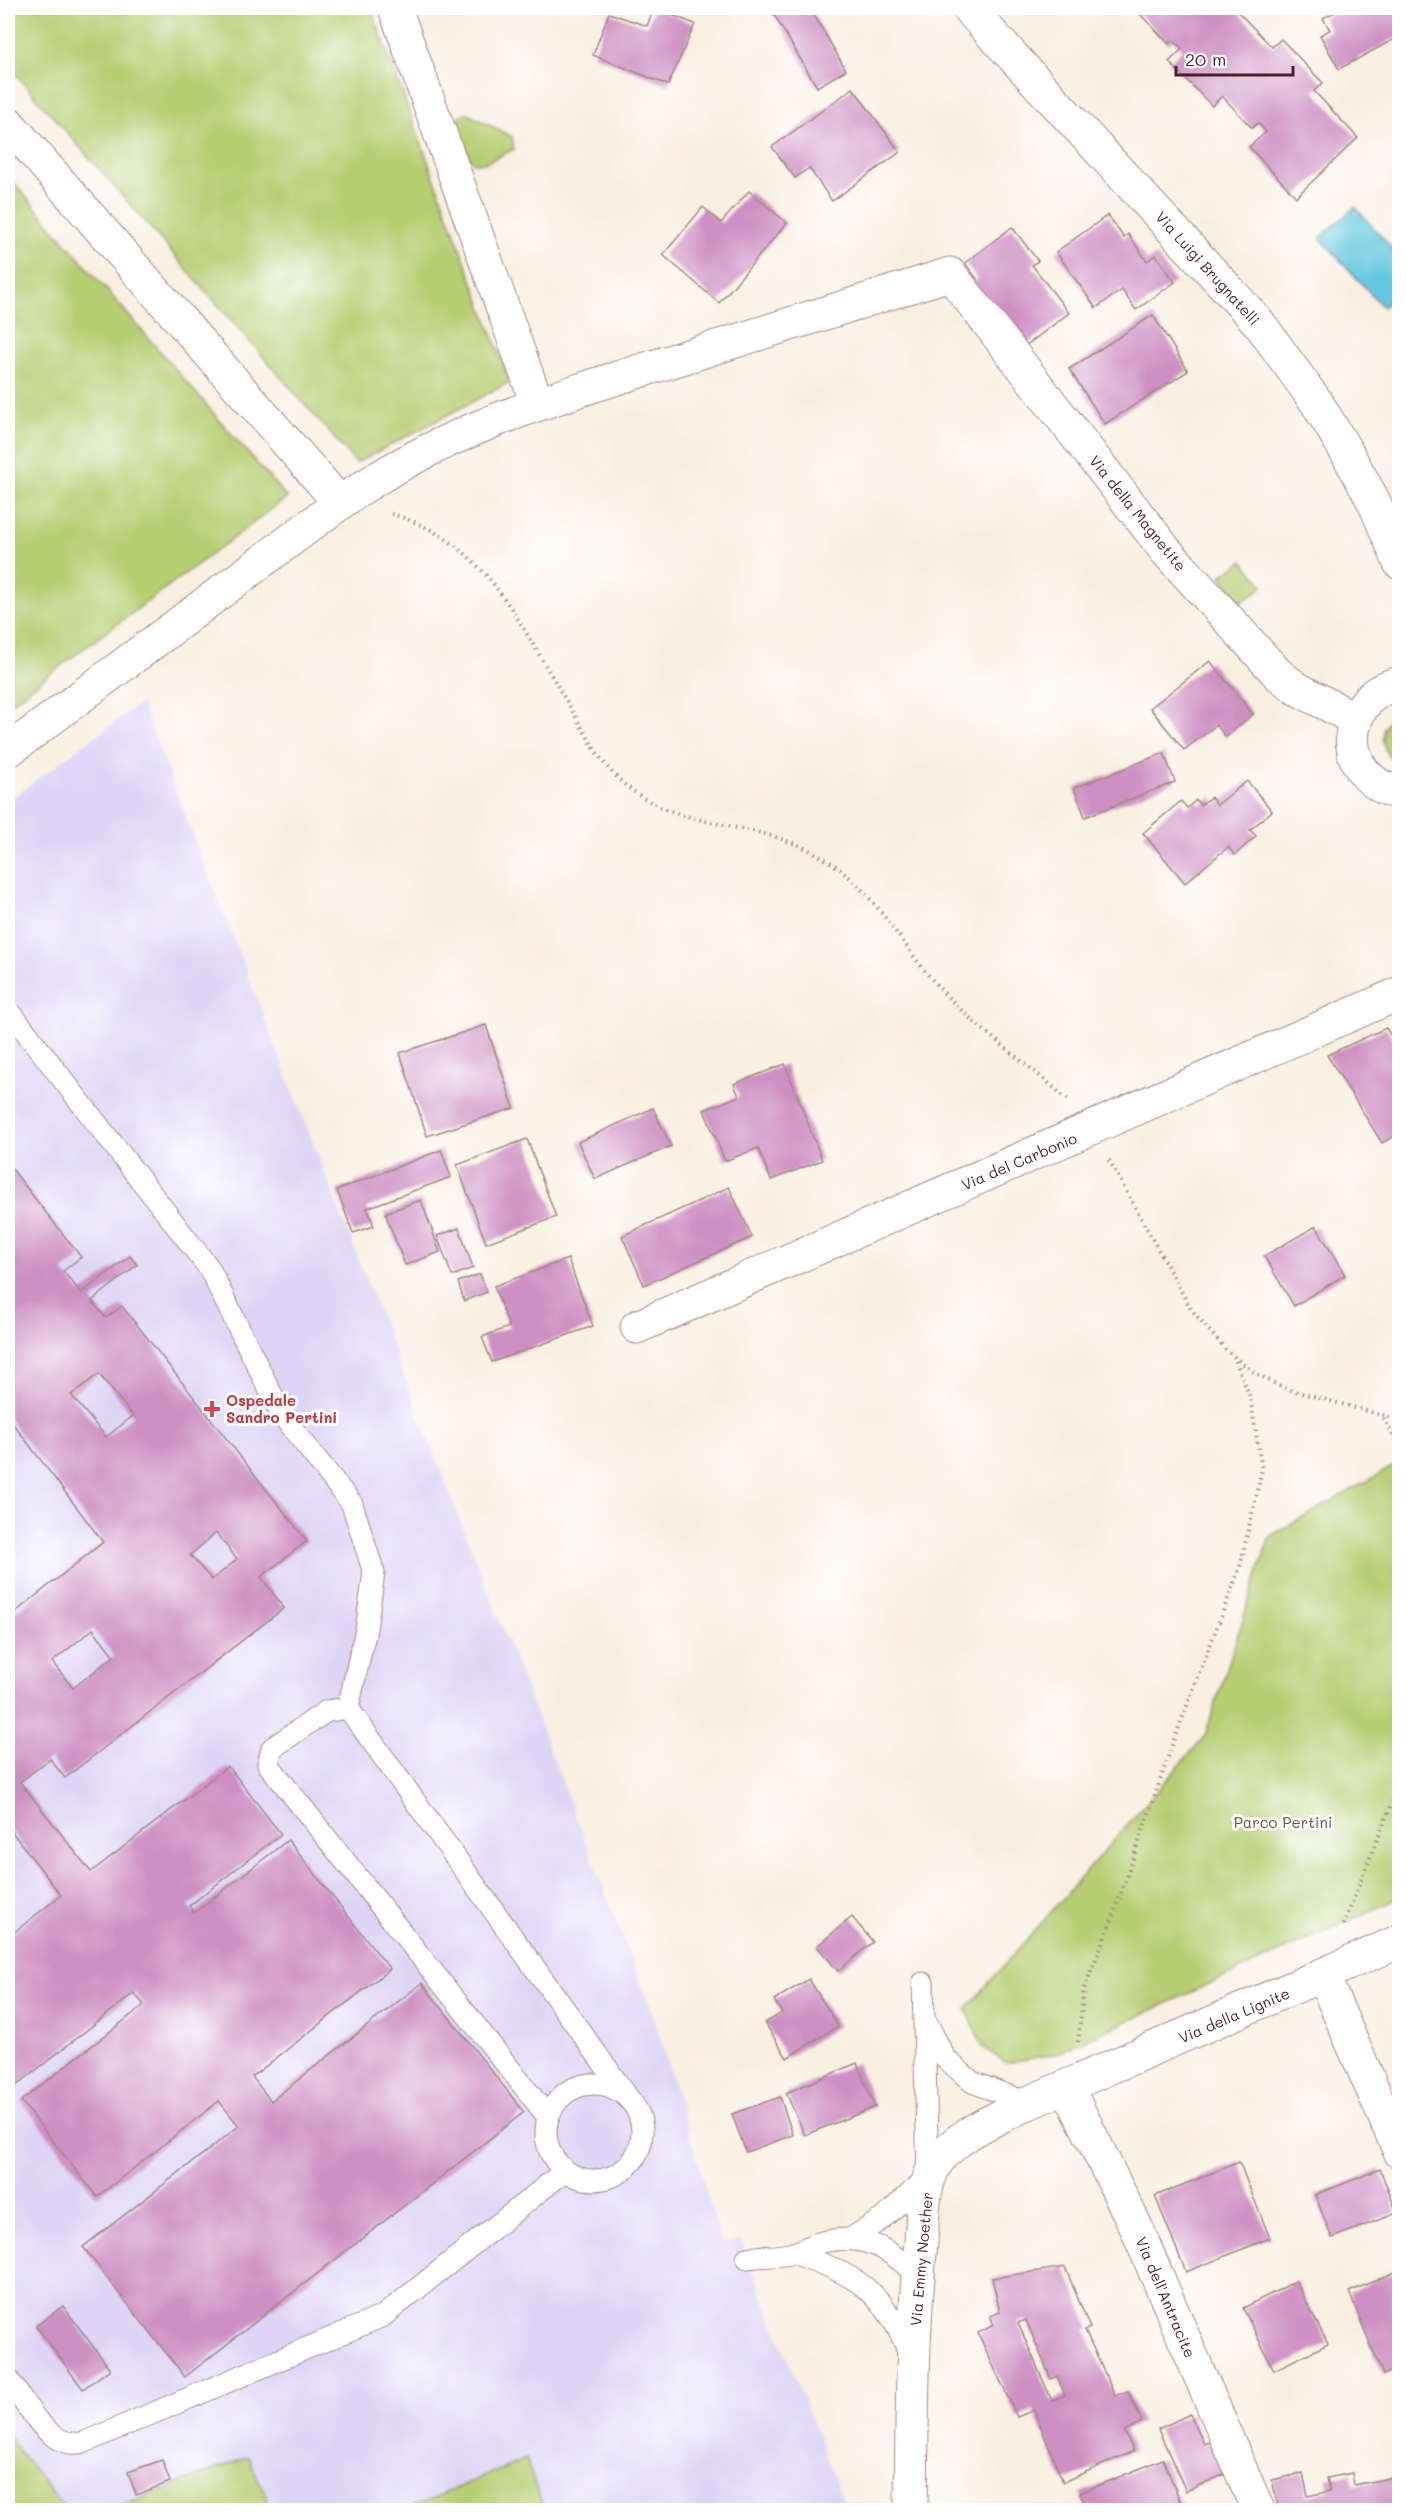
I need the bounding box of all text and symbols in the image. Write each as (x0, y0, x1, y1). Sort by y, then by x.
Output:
scale bar (1176, 39, 1293, 77)
text: 20 m (1185, 47, 1226, 71)
street label: Via Luigi Brugnatelli (1152, 207, 1264, 329)
street label: Via della Magnetite (1085, 451, 1191, 575)
street label: Via del Carbonio (958, 1128, 1080, 1194)
place label: Ospedale Sandro Pertini (226, 1390, 337, 1427)
marker: Ospedale Sandro Pertini (203, 1400, 221, 1418)
park label: Parco Pertini (1234, 1812, 1332, 1832)
street label: Via della Lignite (1175, 1983, 1293, 2047)
street label: Via Emmy Noether (905, 2191, 937, 2327)
street label: Via dell'Antracite (1131, 2233, 1201, 2361)

